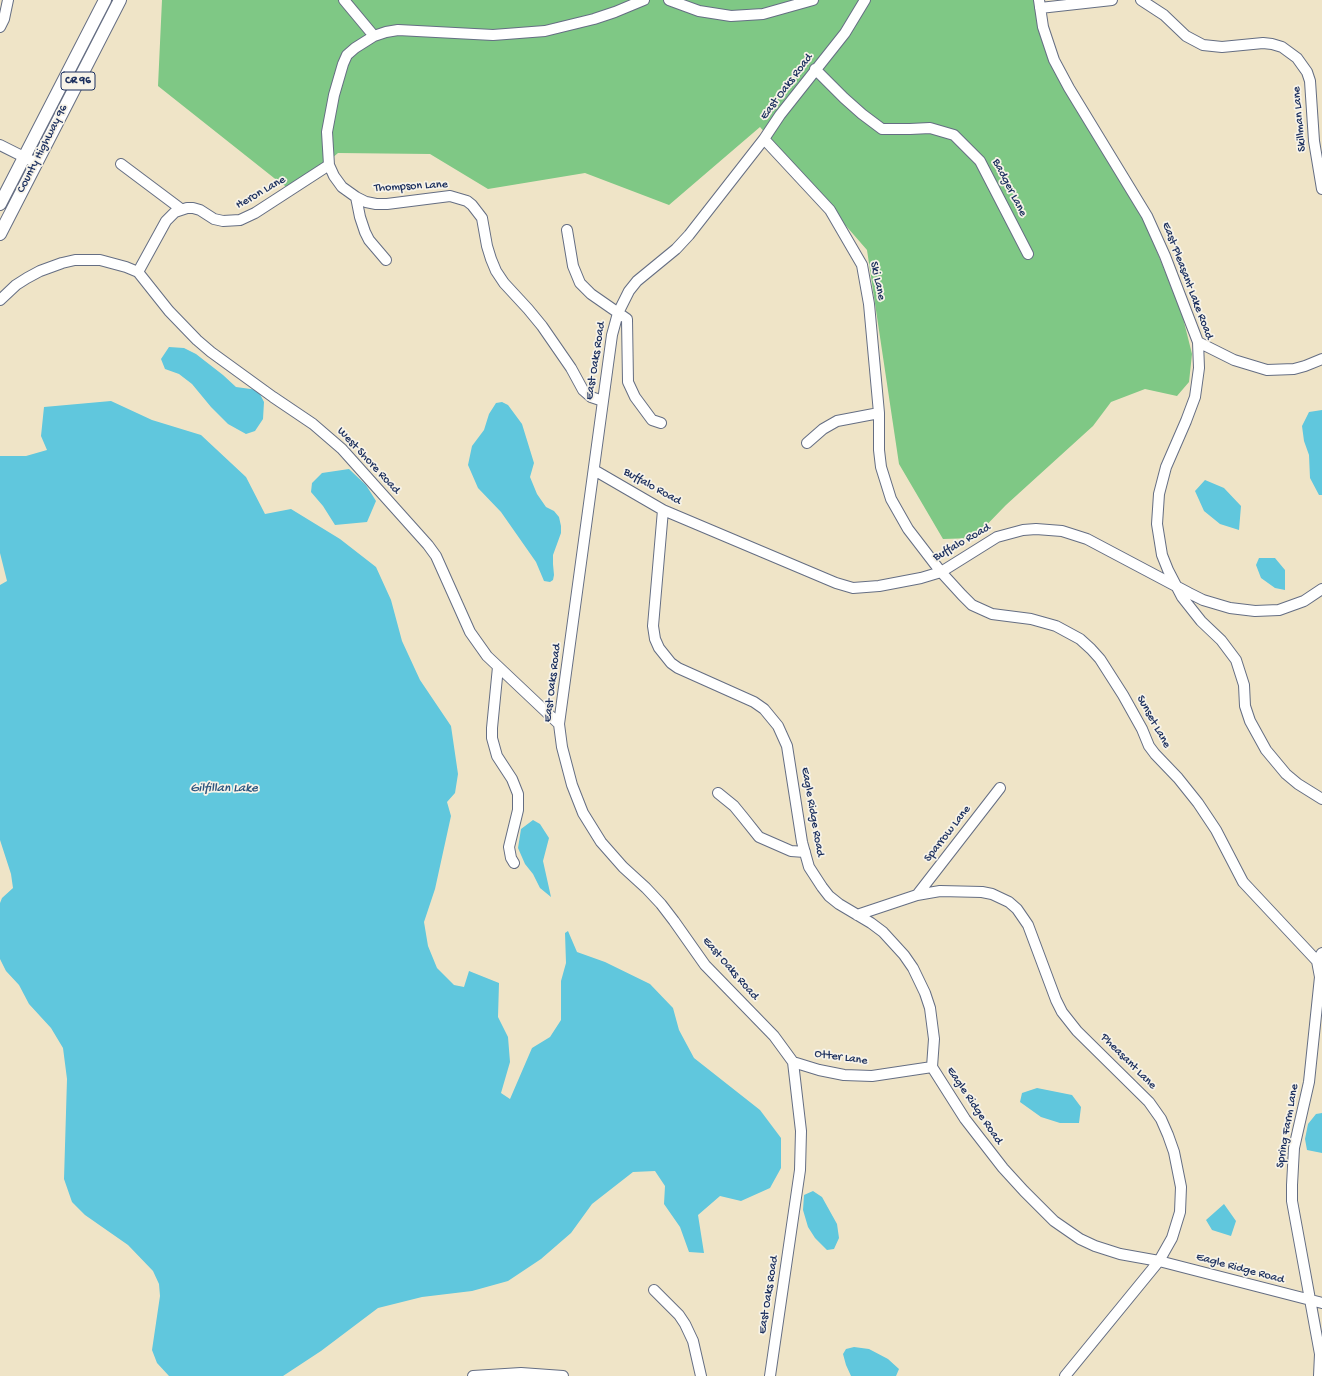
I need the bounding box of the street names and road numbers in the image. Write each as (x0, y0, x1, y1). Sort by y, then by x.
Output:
street label: East Oaks Road (757, 51, 817, 123)
road number: CR 96 (61, 72, 95, 90)
street label: Skillman Lane (1290, 86, 1310, 152)
street label: County Highway 96 (15, 102, 71, 196)
street label: Badger Lane (988, 157, 1030, 219)
street label: Heron Lane (234, 173, 288, 213)
street label: Thompson Lane (374, 178, 448, 196)
street label: East Pleasant Lake Road (1158, 220, 1216, 342)
street label: Ski Lane (866, 260, 888, 302)
street label: East Oaks Road (583, 321, 609, 401)
street label: West Shore Road (333, 425, 403, 497)
street label: Buffalo Road (621, 465, 683, 509)
street label: Buffalo Road (931, 521, 993, 565)
street label: East Oaks Road (541, 643, 565, 723)
street label: Sunset Lane (1133, 693, 1173, 751)
street label: Eagle Ridge Road (797, 766, 827, 858)
street label: Sparrow Lane (921, 803, 975, 865)
street label: East Oaks Road (699, 934, 761, 1004)
street label: Pheasant Lane (1097, 1031, 1159, 1093)
street label: Otter Lane (814, 1047, 868, 1069)
street label: Eagle Ridge Road (943, 1064, 1005, 1148)
street label: Spring Farm Lane (1274, 1083, 1302, 1169)
street label: Eagle Ridge Road (1194, 1250, 1286, 1288)
street label: East Oaks Road (756, 1255, 782, 1335)

